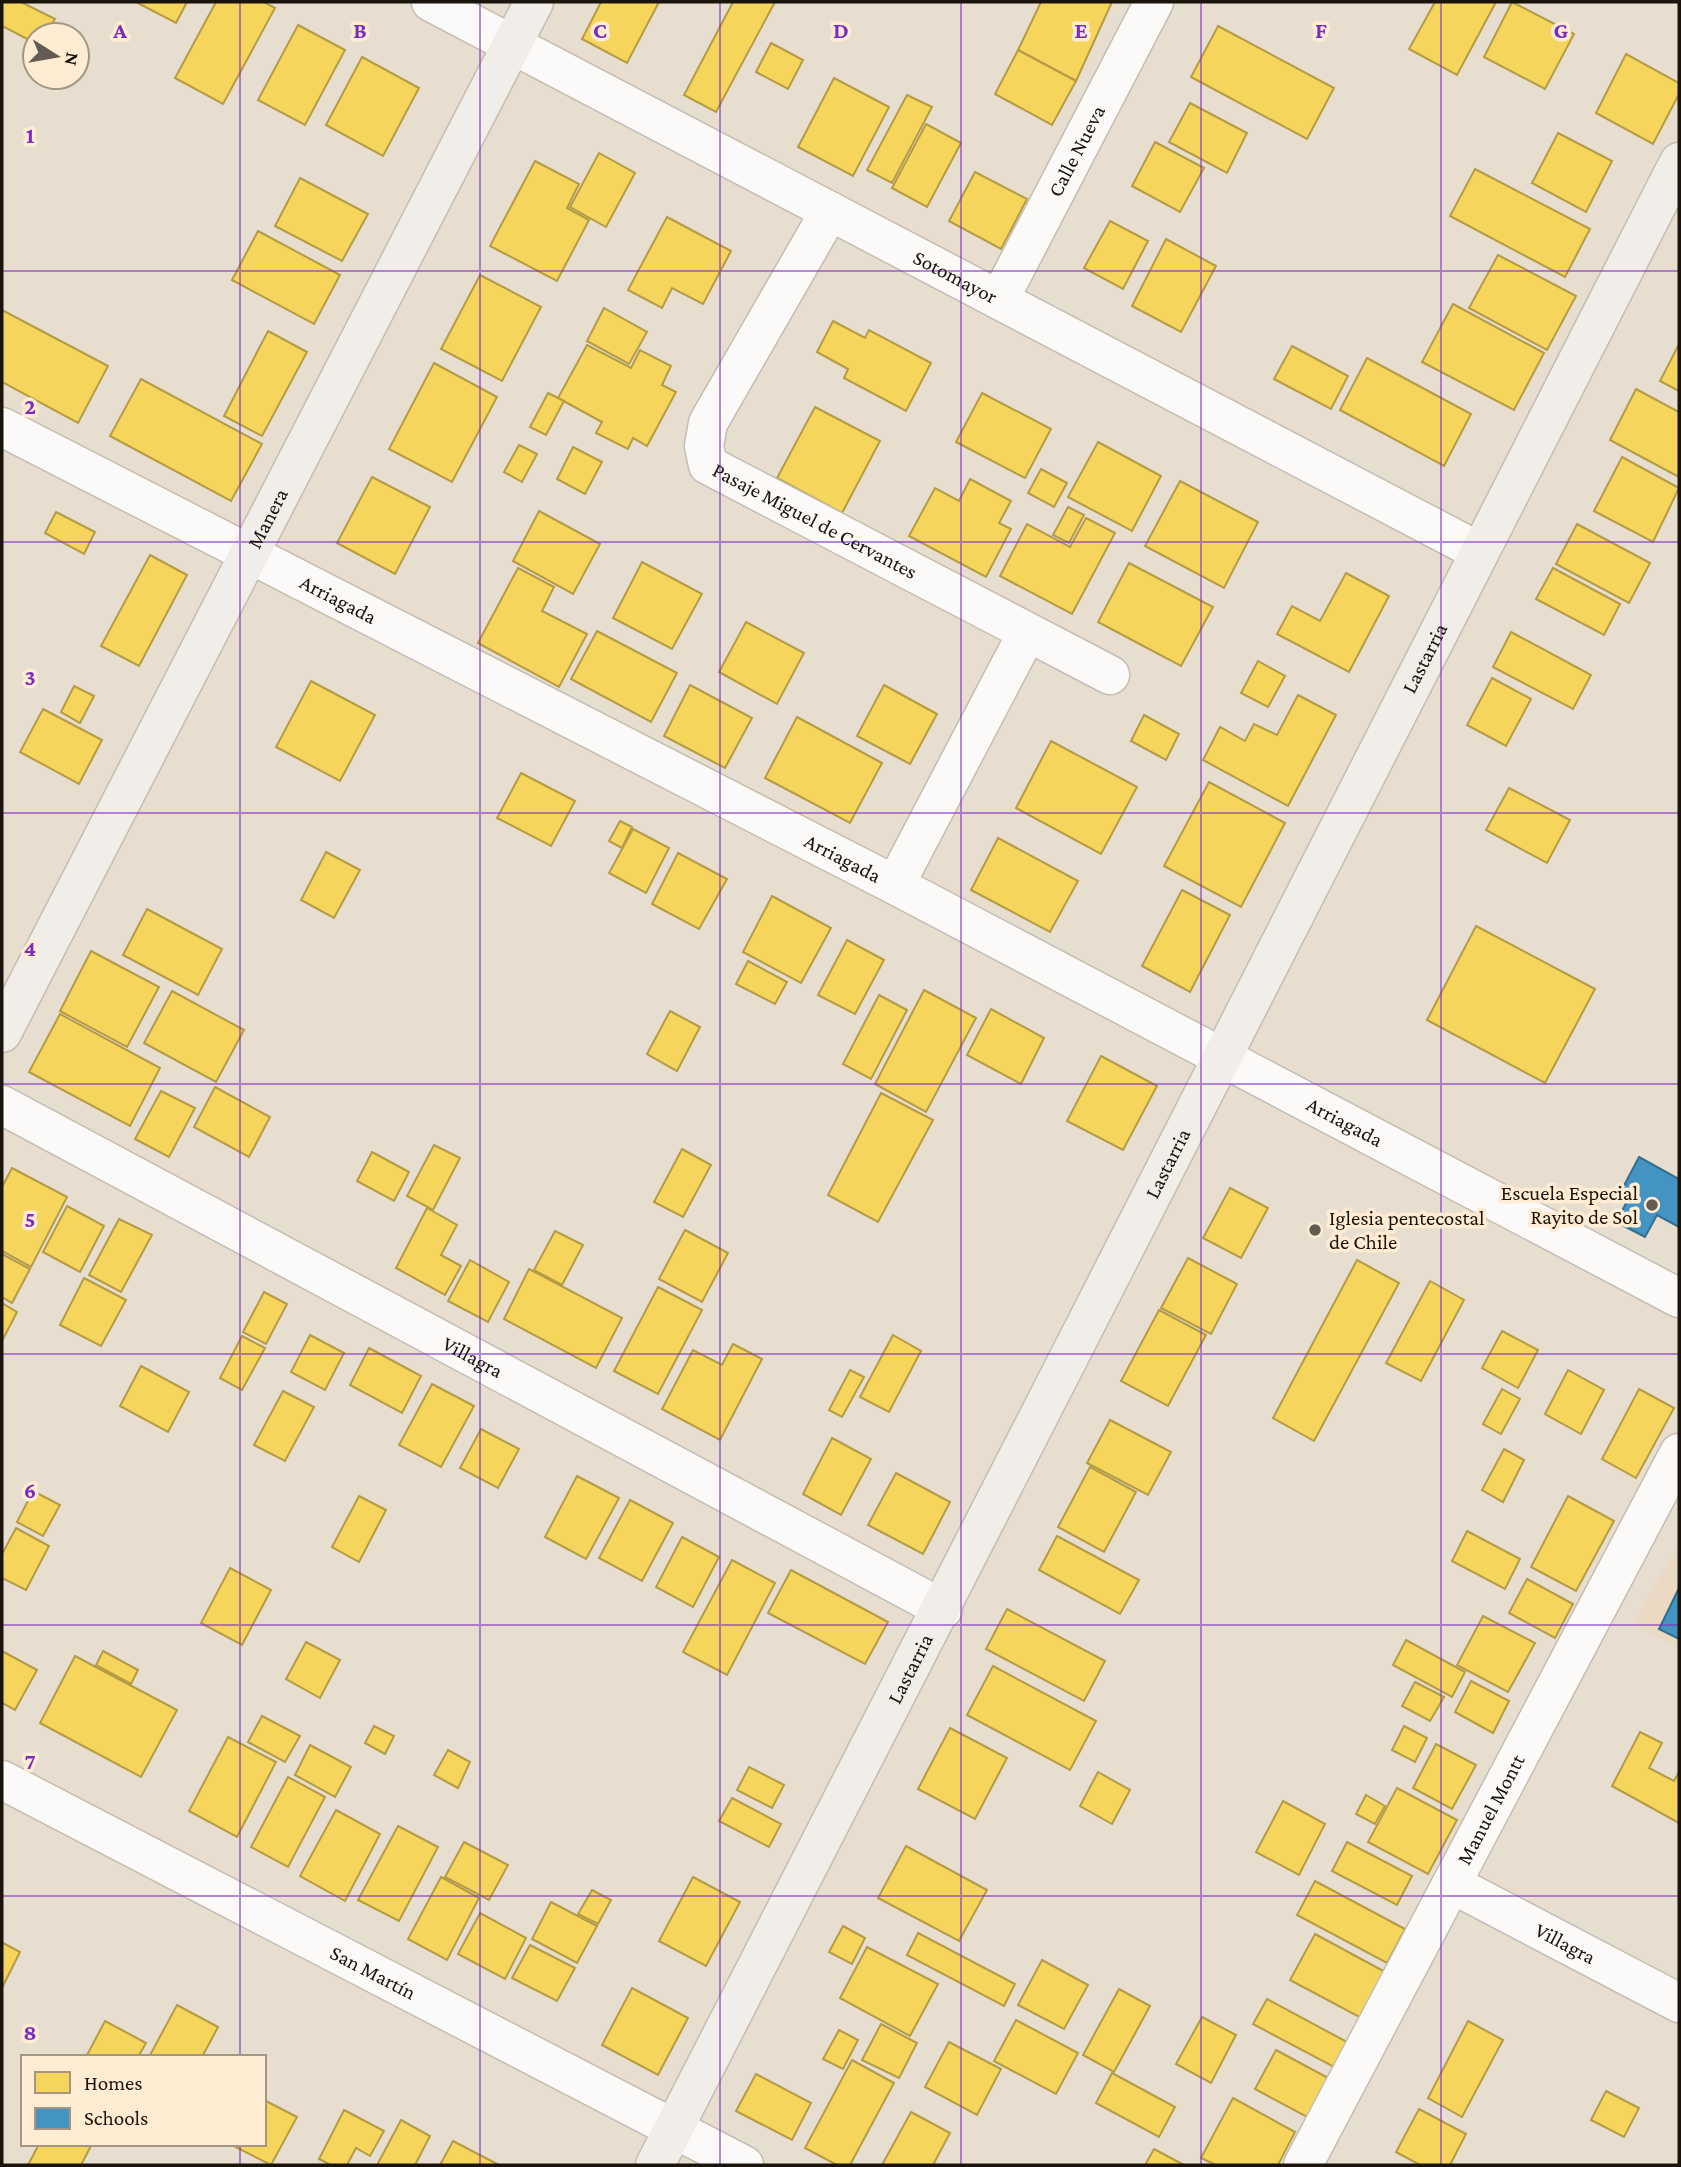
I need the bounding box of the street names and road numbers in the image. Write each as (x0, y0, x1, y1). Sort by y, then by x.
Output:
street label: Calle Nueva (1043, 101, 1110, 201)
street label: Sotomayor (909, 245, 1002, 309)
street label: Pasaje Miguel de Cervantes (709, 458, 921, 584)
street label: Manera (242, 484, 293, 553)
street label: Arriagada (296, 570, 381, 629)
street label: Lastarria (1397, 619, 1453, 697)
street label: Arriagada (801, 829, 885, 888)
street label: Arriagada (1303, 1092, 1387, 1152)
street label: Lastarria (1140, 1124, 1195, 1203)
street label: Villagra (438, 1331, 507, 1383)
street label: Lastarria (882, 1630, 938, 1708)
street label: Manuel Montt (1452, 1749, 1530, 1869)
street label: Villagra (1531, 1918, 1600, 1969)
street label: San Martín (326, 1940, 420, 2005)

